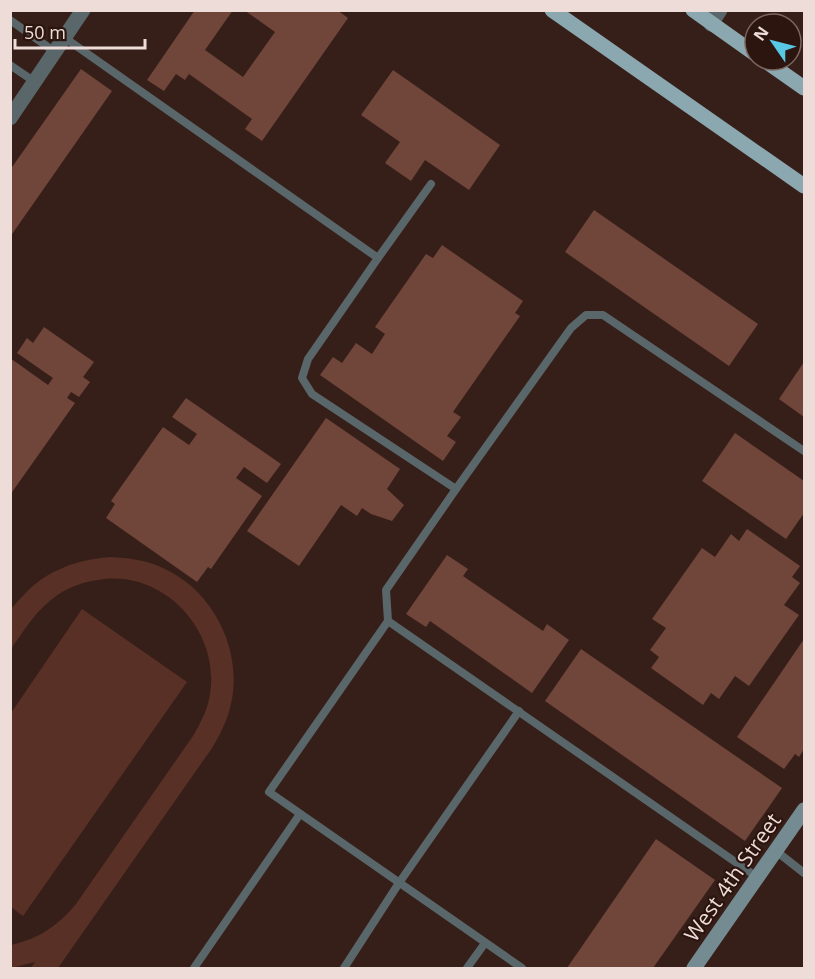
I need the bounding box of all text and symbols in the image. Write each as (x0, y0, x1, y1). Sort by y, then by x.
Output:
scale bar (15, 12, 146, 50)
north arrow (743, 12, 803, 72)
text: 50 m (24, 20, 66, 44)
text: N (748, 22, 773, 45)
street label: West 4th Street (677, 807, 787, 947)

